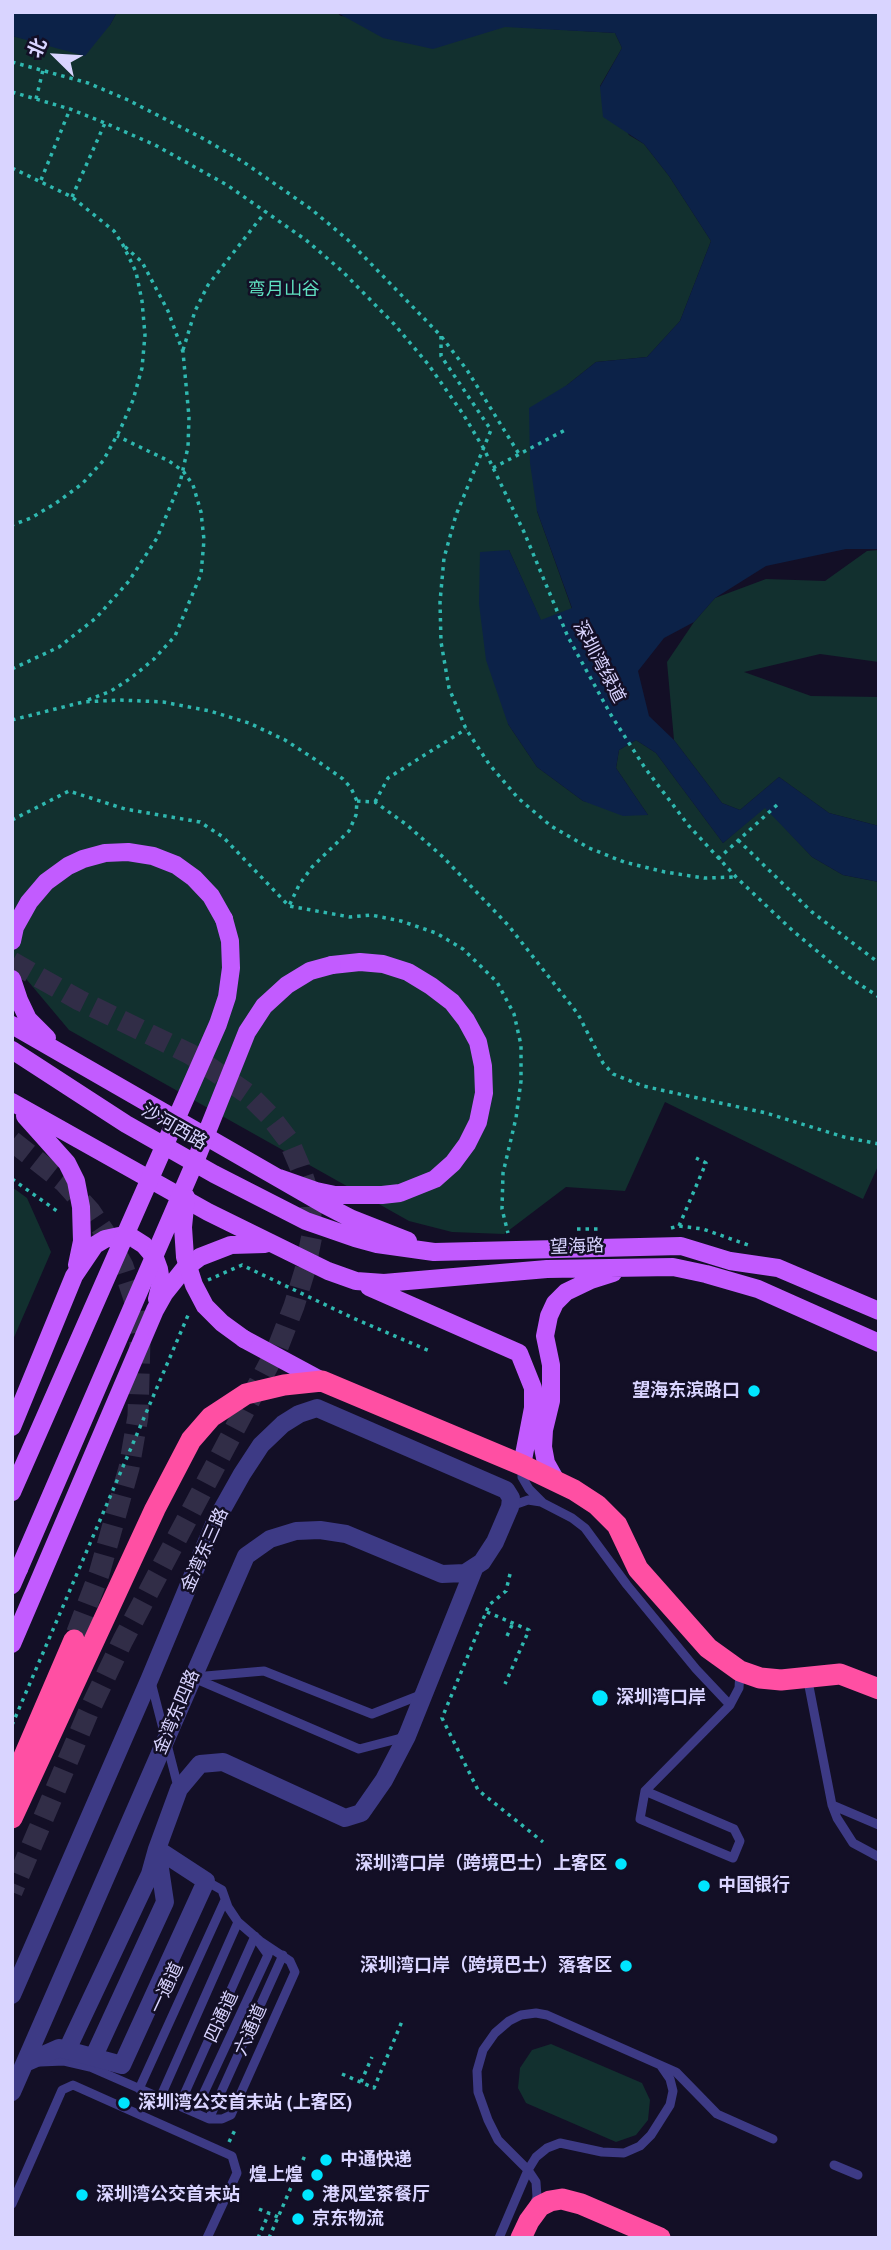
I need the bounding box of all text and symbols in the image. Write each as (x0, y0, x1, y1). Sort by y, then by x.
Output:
north arrow (21, 21, 91, 91)
text: 北 (22, 34, 52, 61)
park label: 弯月山谷 (248, 279, 320, 301)
street label: 深圳湾绿道 (568, 617, 630, 707)
street label: 沙河西路 (137, 1100, 211, 1154)
street label: 望海路 (550, 1235, 604, 1259)
place label: 望海东滨路口 (632, 1380, 740, 1402)
marker: 望海东滨路口 (746, 1383, 762, 1399)
street label: 金湾东三路 (177, 1504, 233, 1596)
street label: 金湾东四路 (149, 1666, 205, 1758)
place label: 深圳湾口岸 (616, 1687, 706, 1709)
marker: 深圳湾口岸 (590, 1688, 610, 1708)
place label: 深圳湾口岸（跨境巴士）上客区 (355, 1853, 607, 1875)
marker: 深圳湾口岸（跨境巴士）上客区 (613, 1856, 629, 1872)
place label: 中国银行 (718, 1875, 790, 1897)
marker: 中国银行 (696, 1878, 712, 1894)
place label: 深圳湾口岸（跨境巴士）落客区 (360, 1955, 612, 1977)
marker: 深圳湾口岸（跨境巴士）落客区 (618, 1958, 634, 1974)
street label: 一通道 (146, 1959, 188, 2017)
street label: 四通道 (201, 1988, 243, 2046)
street label: 六通道 (230, 2001, 272, 2059)
place label: 深圳湾公交首末站 (上客区) (138, 2092, 352, 2114)
marker: 深圳湾公交首末站 (上客区) (116, 2095, 132, 2111)
place label: 中通快递 (340, 2149, 412, 2171)
marker: 中通快递 (318, 2152, 334, 2168)
place label: 煌上煌 (249, 2164, 303, 2186)
marker: 煌上煌 (309, 2167, 325, 2183)
place label: 深圳湾公交首末站 (96, 2184, 240, 2206)
place label: 港风堂茶餐厅 (322, 2184, 430, 2206)
marker: 深圳湾公交首末站 (74, 2187, 90, 2203)
marker: 港风堂茶餐厅 (300, 2187, 316, 2203)
place label: 京东物流 (312, 2208, 384, 2230)
marker: 京东物流 (290, 2211, 306, 2227)

